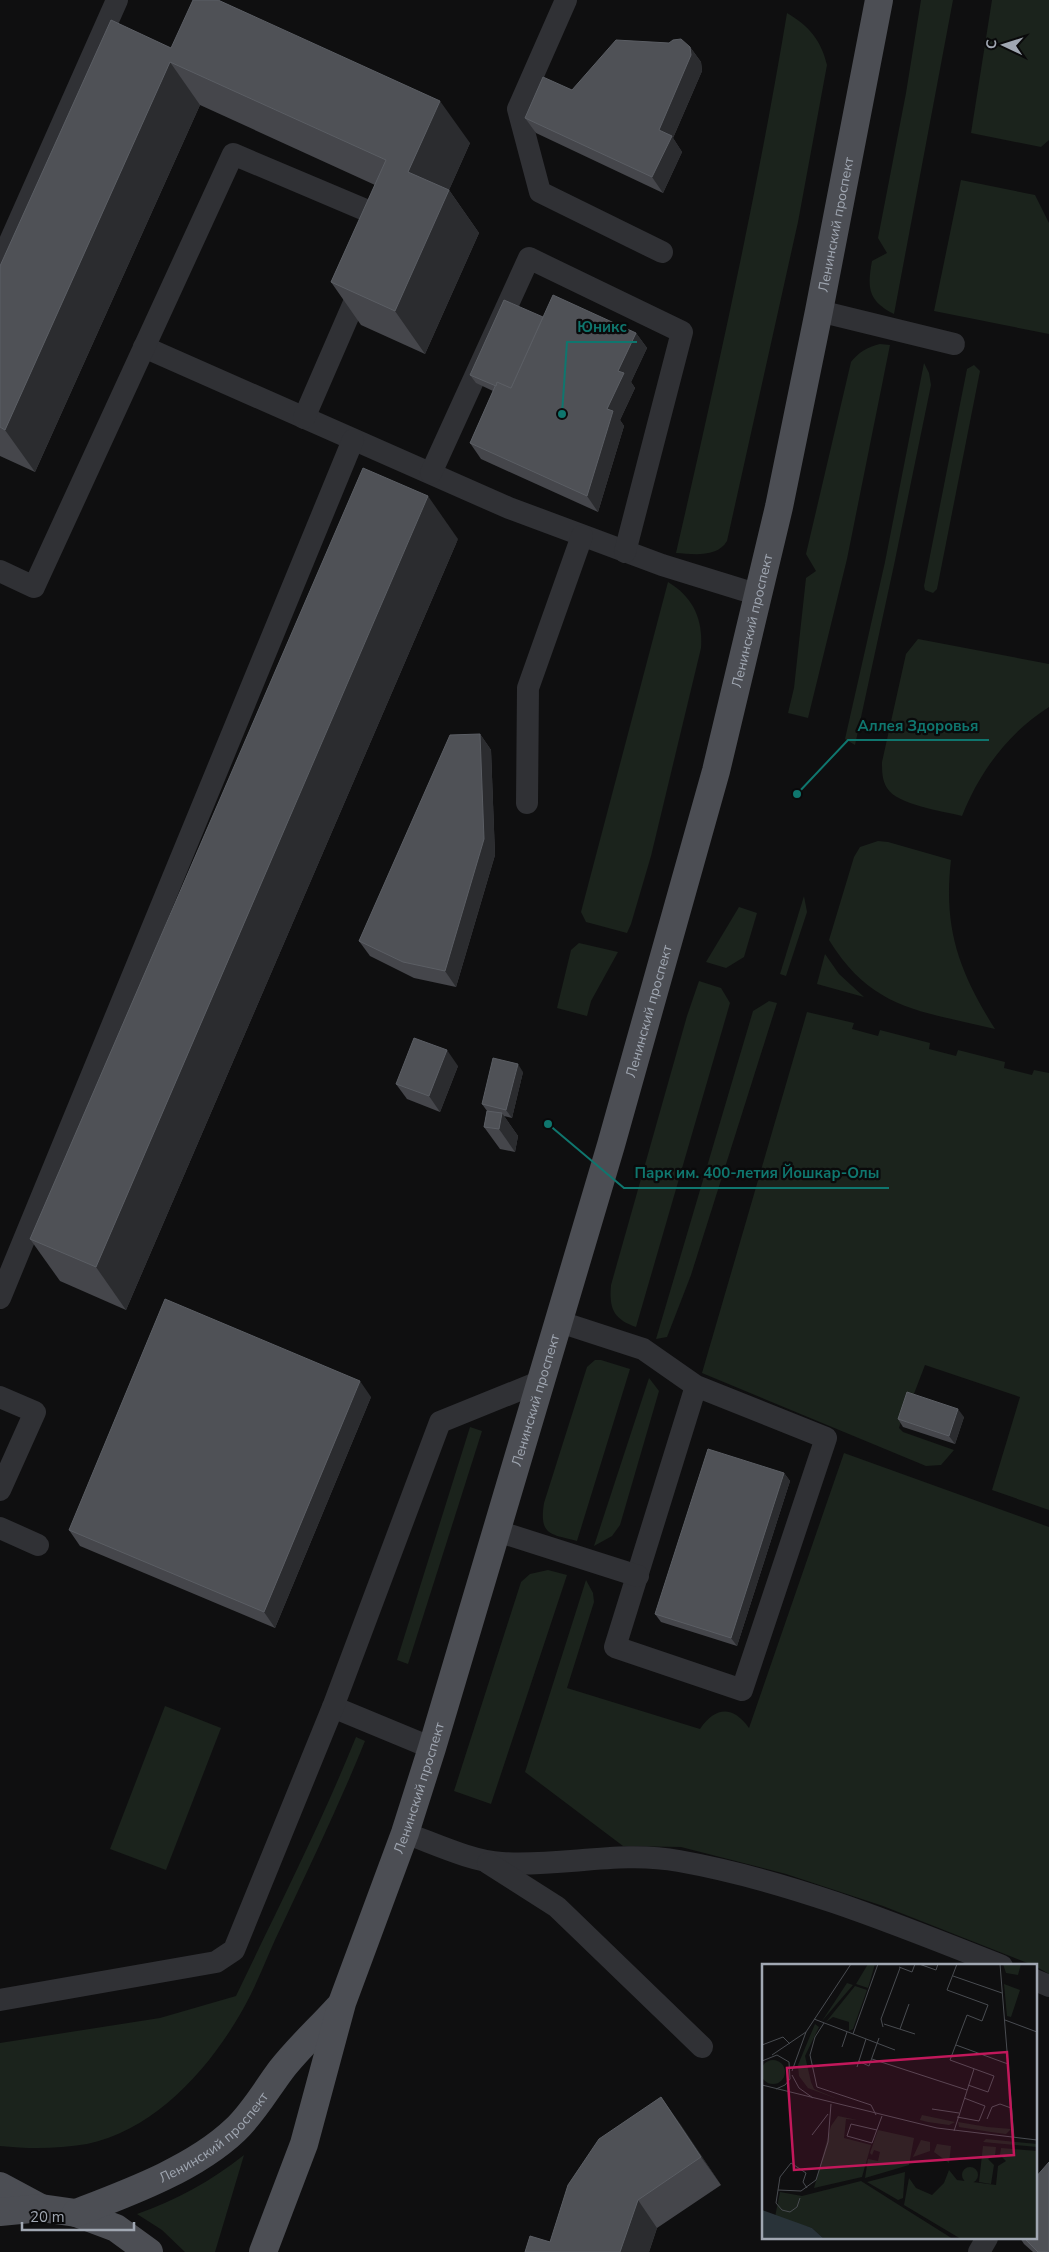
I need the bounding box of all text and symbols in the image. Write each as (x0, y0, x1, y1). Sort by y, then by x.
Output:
north arrow (979, 20, 1029, 70)
text: С (982, 38, 1001, 50)
street label: Ленинский проспект (814, 155, 859, 294)
callout: Юникс (567, 312, 637, 342)
text: Юникс (577, 317, 627, 337)
street label: Ленинский проспект (727, 551, 778, 690)
callout: Аллея Здоровья (848, 710, 989, 740)
text: Аллея Здоровья (858, 716, 978, 736)
street label: Ленинский проспект (621, 942, 677, 1080)
callout: Парк им. 400-летия Йошкар-Олы (624, 1158, 889, 1188)
text: Парк им. 400-летия Йошкар-Олы (635, 1163, 879, 1183)
street label: Ленинский проспект (507, 1331, 565, 1469)
street label: Ленинский проспект (389, 1719, 449, 1857)
inset map (762, 1964, 1036, 2240)
street label: Ленинский проспект (156, 2088, 273, 2188)
scale bar (22, 2200, 135, 2232)
text: 20 m (30, 2207, 65, 2227)

